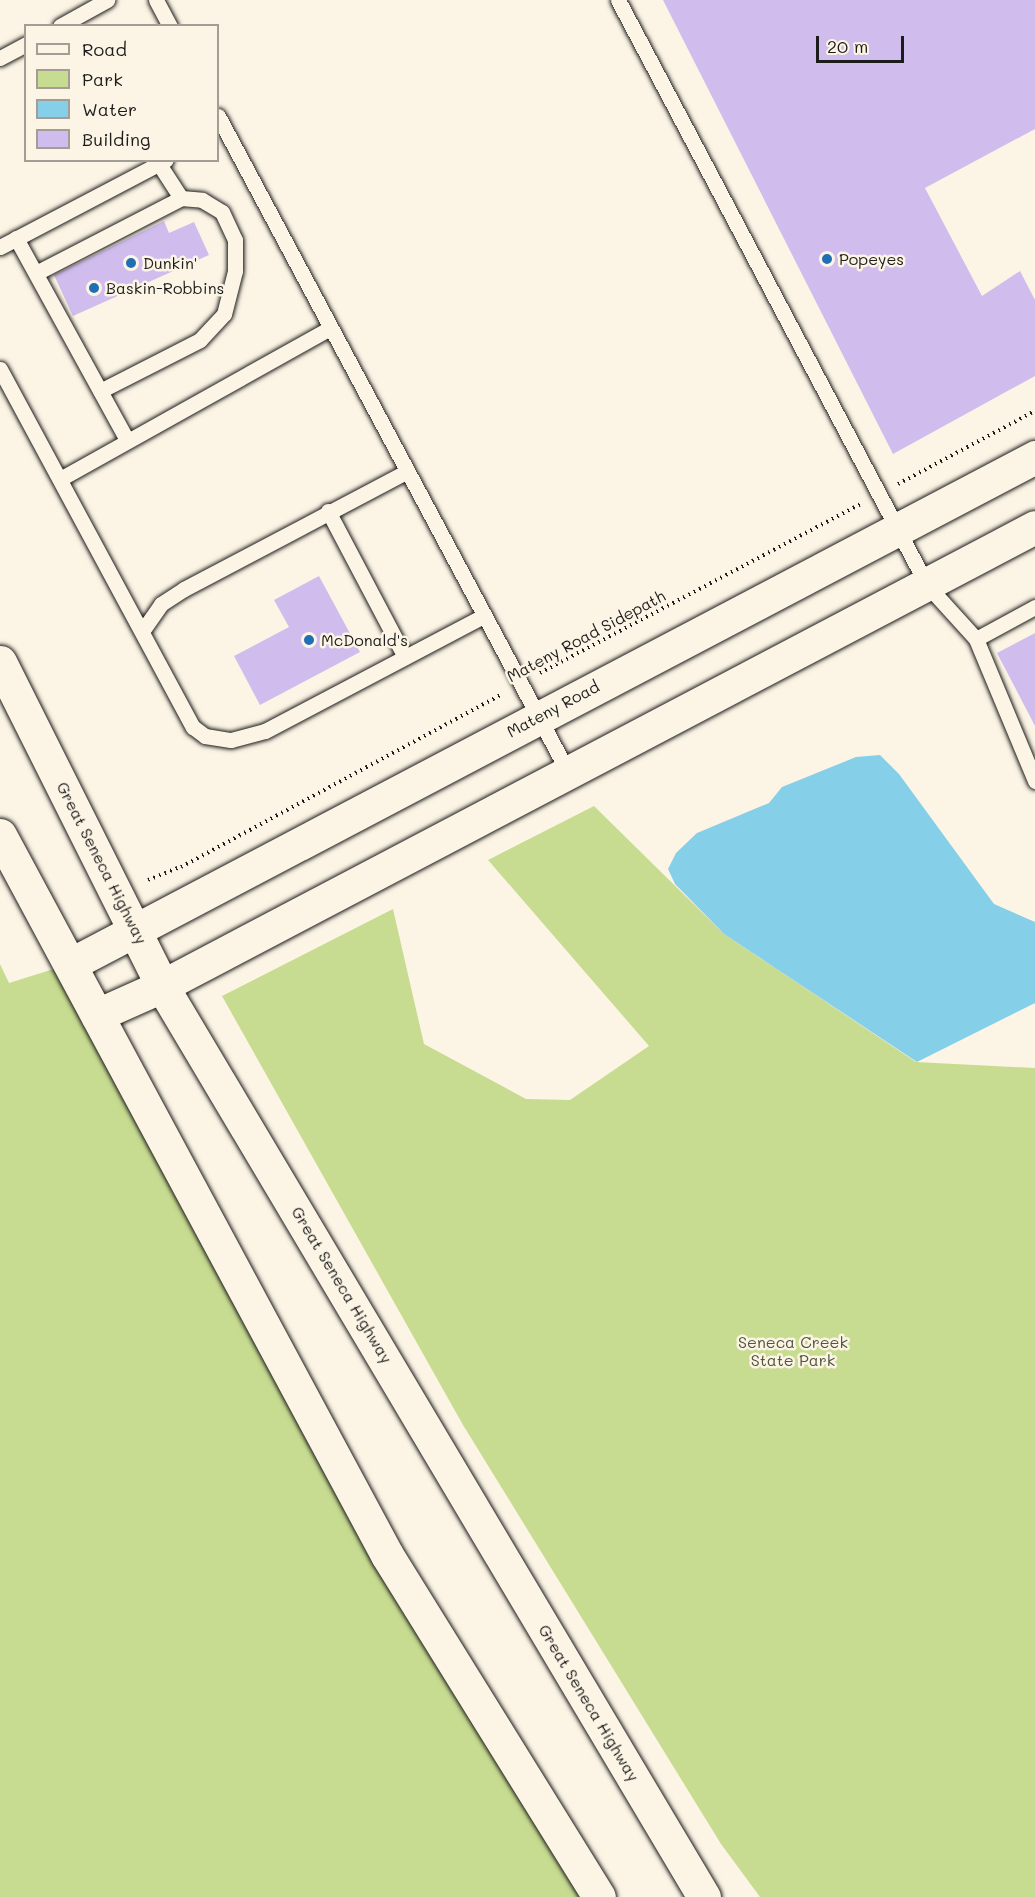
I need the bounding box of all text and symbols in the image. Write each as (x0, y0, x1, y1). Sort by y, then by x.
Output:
legend (24, 24, 219, 162)
scale bar (819, 24, 908, 62)
text: 20 m (827, 34, 868, 58)
text: Road (82, 37, 127, 61)
text: Park (82, 67, 123, 91)
text: Water (82, 97, 137, 121)
text: Building (82, 127, 150, 151)
place label: Popeyes (839, 249, 904, 269)
marker: Popeyes (820, 252, 834, 266)
place label: Dunkin' (143, 253, 197, 273)
marker: Dunkin' (124, 256, 138, 270)
place label: Baskin-Robbins (106, 278, 224, 298)
marker: Baskin-Robbins (87, 281, 101, 295)
street label: Mateny Road Sidepath (503, 586, 669, 686)
place label: McDonald's (321, 630, 408, 650)
marker: McDonald's (302, 633, 316, 647)
street label: Mateny Road (504, 677, 602, 741)
street label: Great Seneca Highway (53, 779, 151, 947)
street label: Great Seneca Highway (288, 1203, 396, 1367)
park label: Seneca Creek State Park (738, 1332, 848, 1370)
street label: Great Seneca Highway (535, 1621, 643, 1785)

